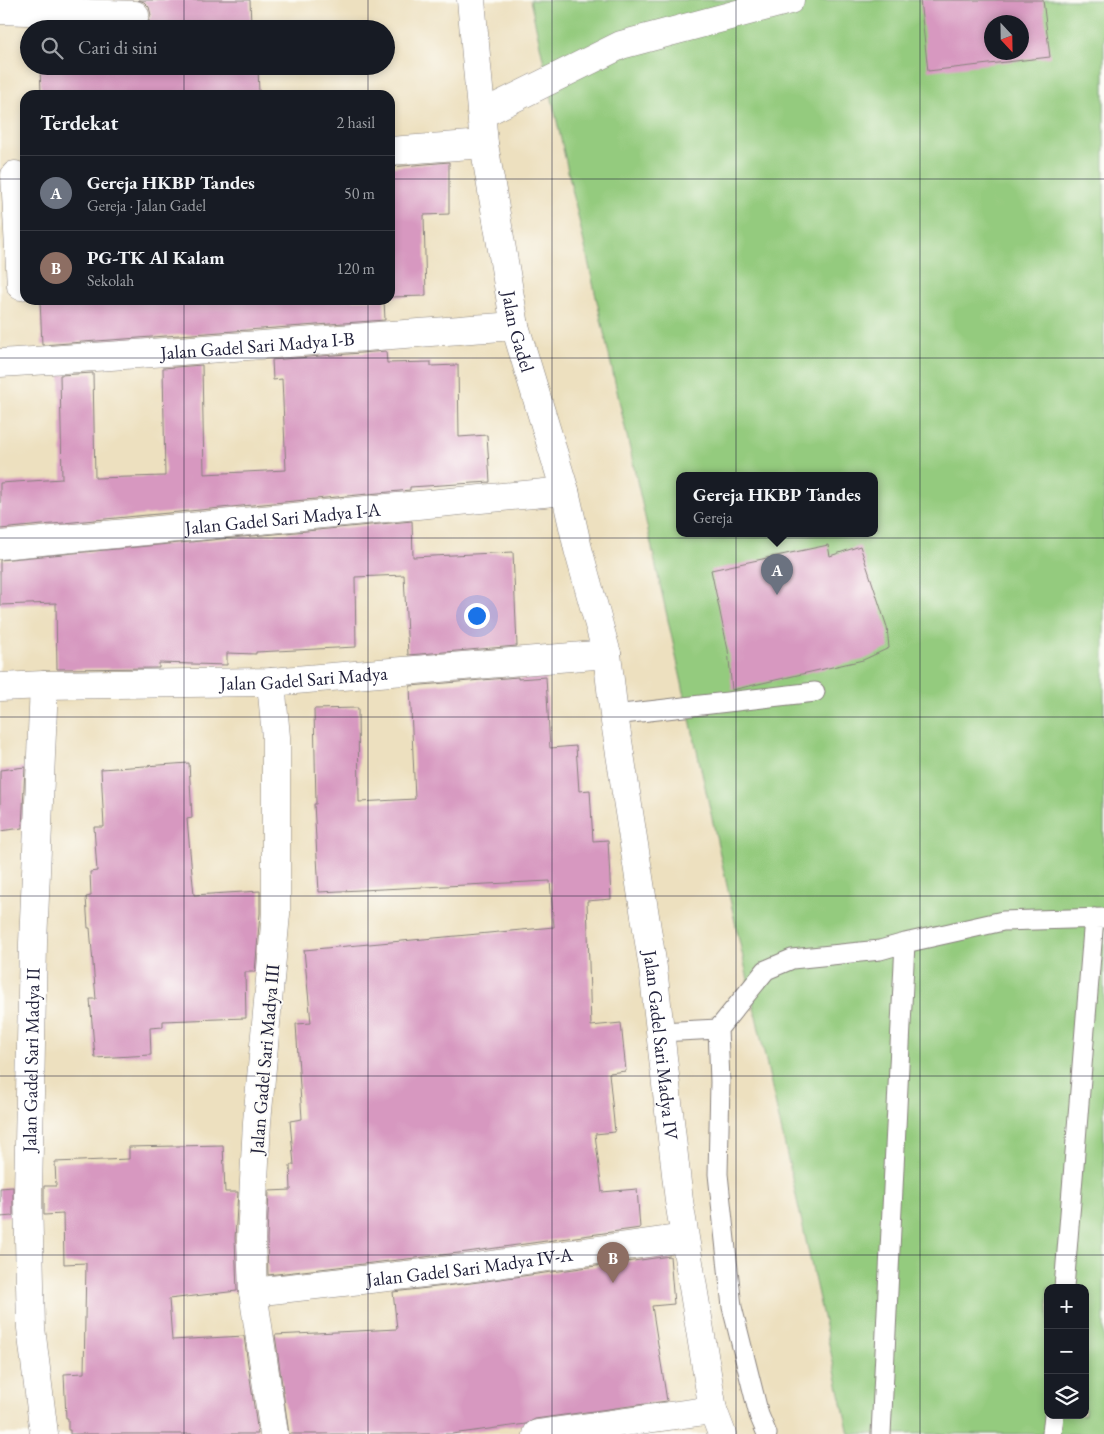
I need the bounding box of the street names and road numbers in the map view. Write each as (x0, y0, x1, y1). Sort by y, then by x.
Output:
street label: Jalan Gadel (496, 287, 540, 376)
street label: Jalan Gadel Sari Madya I-B (158, 326, 355, 366)
street label: Jalan Gadel Sari Madya I-A (182, 497, 383, 540)
street label: Jalan Gadel Sari Madya (218, 660, 389, 696)
street label: Jalan Gadel Sari Madya IV (637, 947, 684, 1142)
street label: Jalan Gadel Sari Madya III (244, 962, 285, 1157)
street label: Jalan Gadel Sari Madya II (17, 967, 46, 1154)
street label: Jalan Gadel Sari Madya IV-A (363, 1242, 575, 1293)

